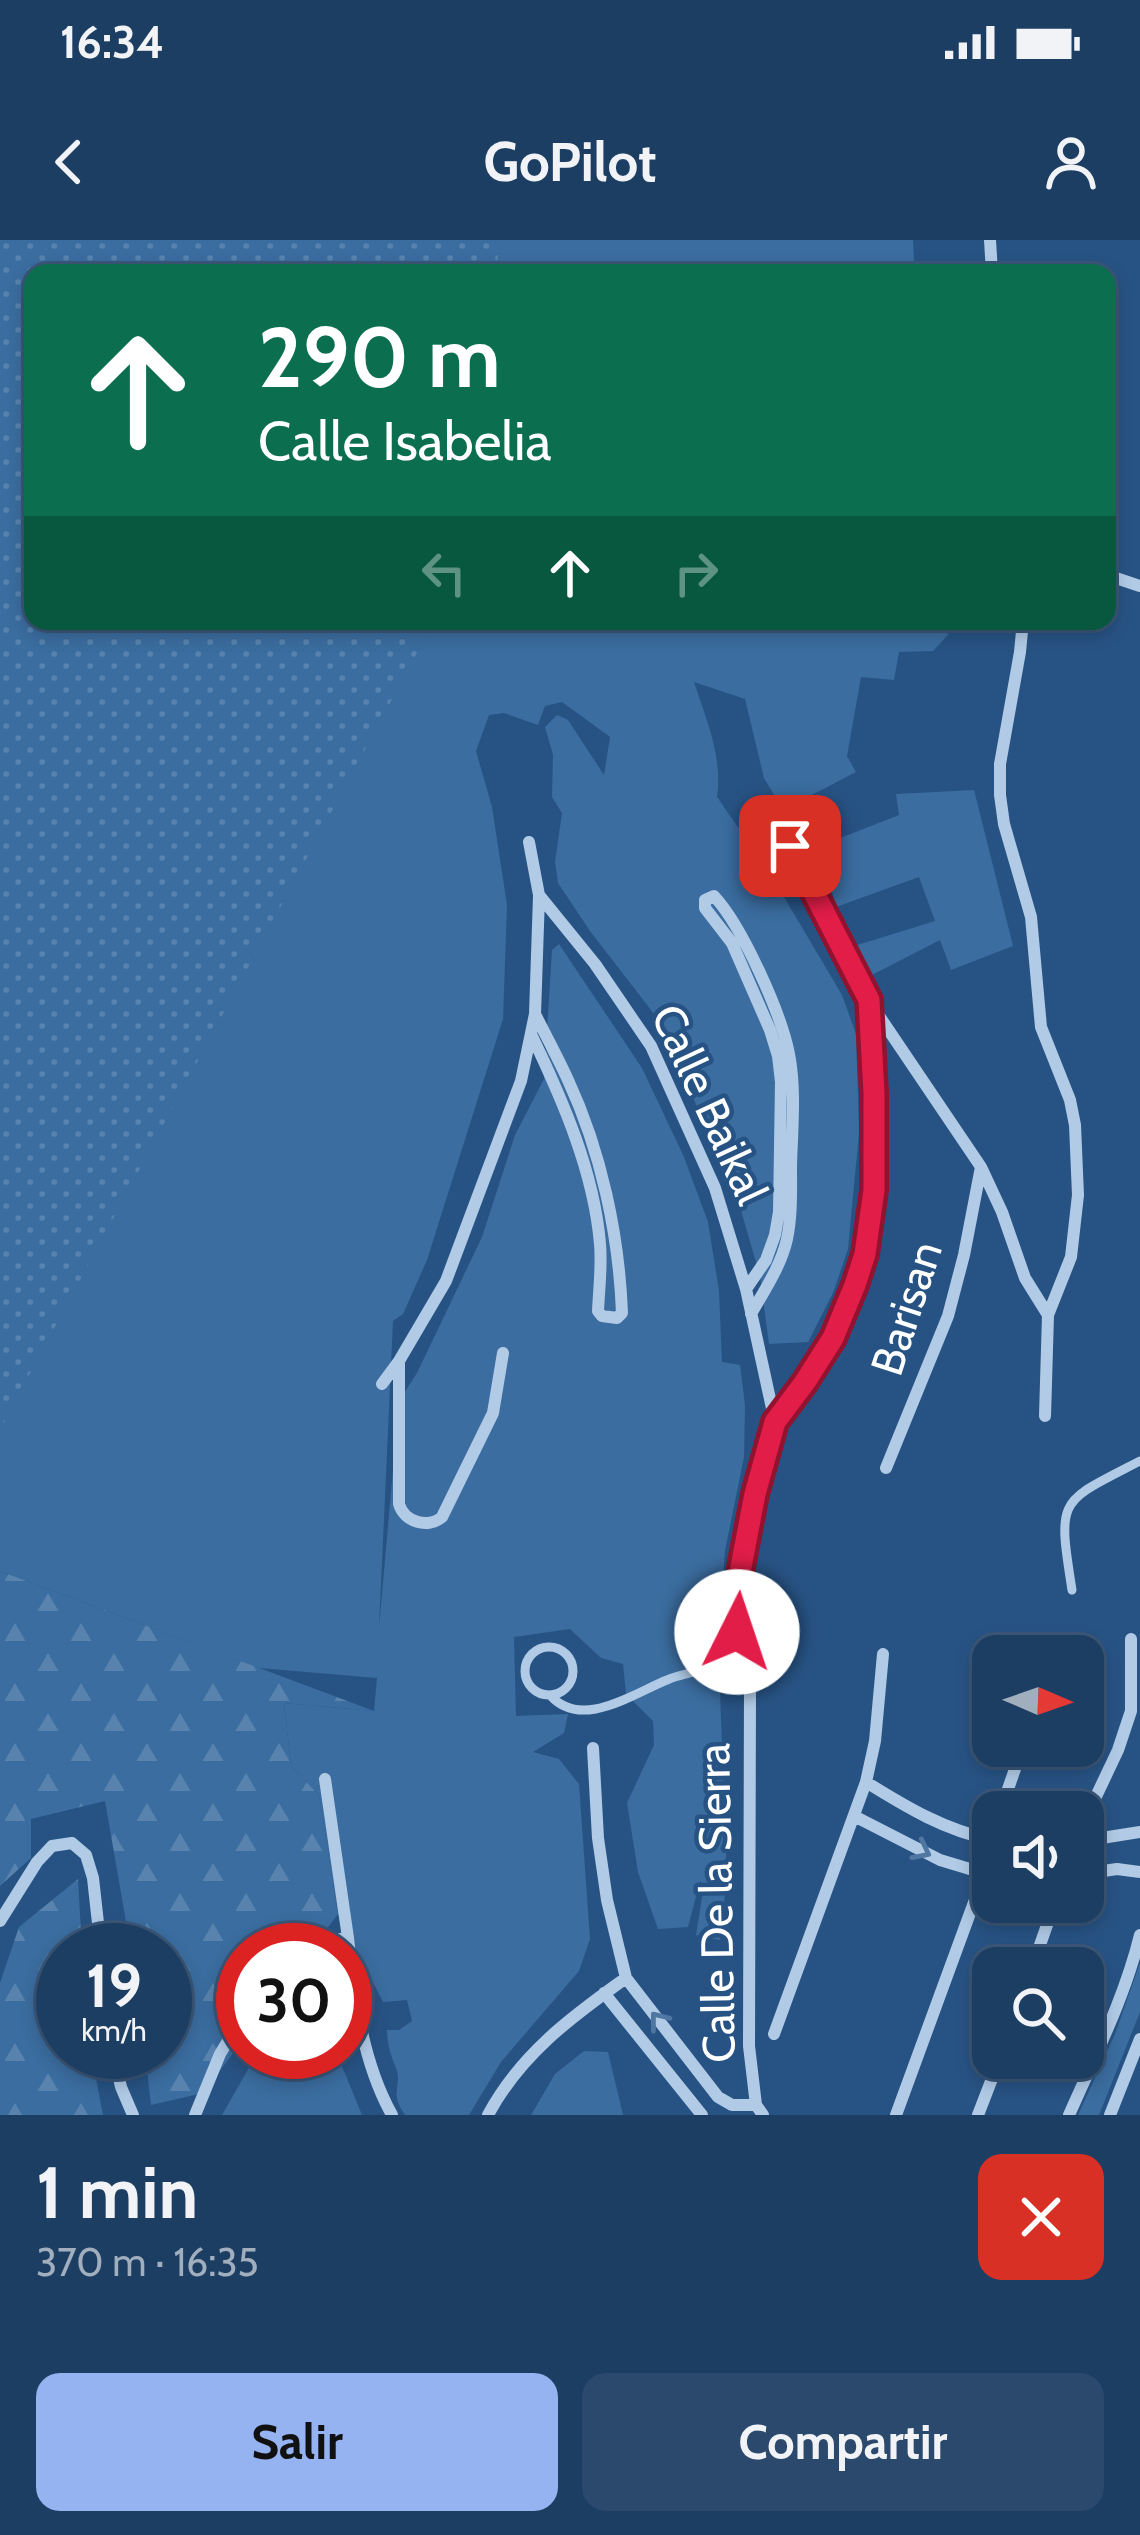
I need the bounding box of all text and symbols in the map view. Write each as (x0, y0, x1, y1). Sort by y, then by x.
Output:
text: 16:34 (60, 15, 164, 69)
icon: back (36, 129, 102, 195)
text: GoPilot (483, 129, 657, 195)
icon: person (1038, 129, 1104, 195)
text: 290 m (258, 306, 501, 408)
icon: ahead (60, 312, 216, 468)
text: Calle Isabelia (258, 408, 551, 474)
icon: left (411, 540, 477, 606)
icon: ahead (537, 540, 603, 606)
icon: right (663, 540, 729, 606)
pin (739, 795, 841, 897)
icon: arrive (757, 813, 823, 879)
street label: Calle Baikal (640, 996, 780, 1213)
street label: Barisan (859, 1234, 953, 1382)
position arrow (674, 1569, 800, 1695)
north arrow (972, 1635, 1104, 1767)
map controls (972, 1635, 1104, 2079)
street label: Calle De la Sierra (686, 1742, 746, 2063)
button: sound (972, 1791, 1104, 1923)
one-way arrow (909, 1836, 931, 1859)
speed limit sign: 30 (216, 1923, 372, 2079)
button: search (972, 1947, 1104, 2079)
text: 19 (86, 1949, 142, 2022)
text: km/h (81, 2012, 147, 2049)
one-way arrow (651, 2012, 672, 2034)
text: 1 min (36, 2149, 198, 2236)
button: close (978, 2154, 1104, 2280)
text: 370 m · 16:35 (36, 2238, 259, 2286)
button: Salir (36, 2373, 558, 2511)
button: Compartir (582, 2373, 1104, 2511)

